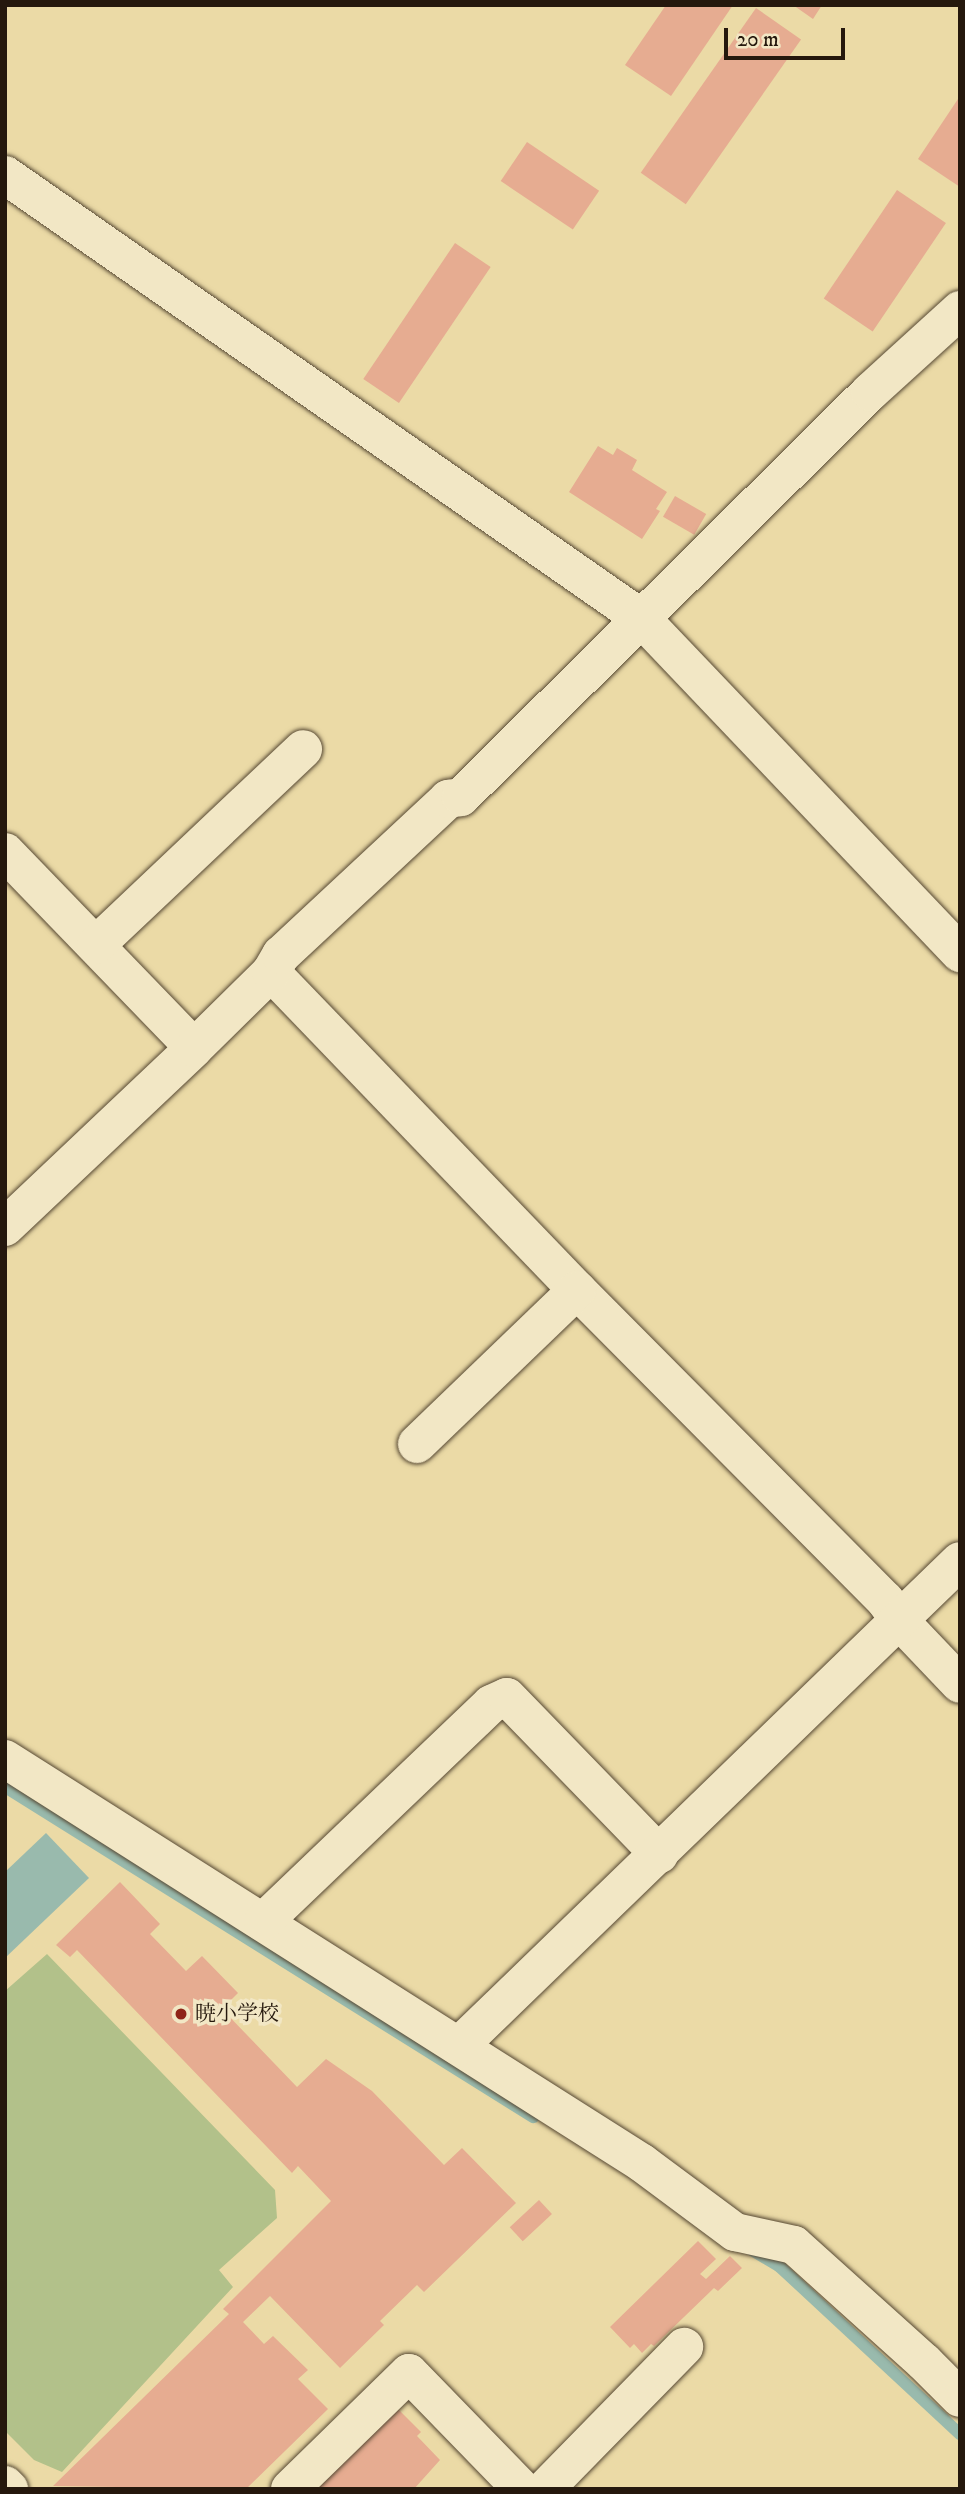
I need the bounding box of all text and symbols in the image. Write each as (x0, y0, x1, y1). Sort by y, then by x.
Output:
scale bar (727, 14, 848, 58)
text: 20 m (737, 27, 779, 53)
place label: 暁小学校 (195, 2001, 279, 2027)
marker: 暁小学校 (173, 2006, 189, 2022)

